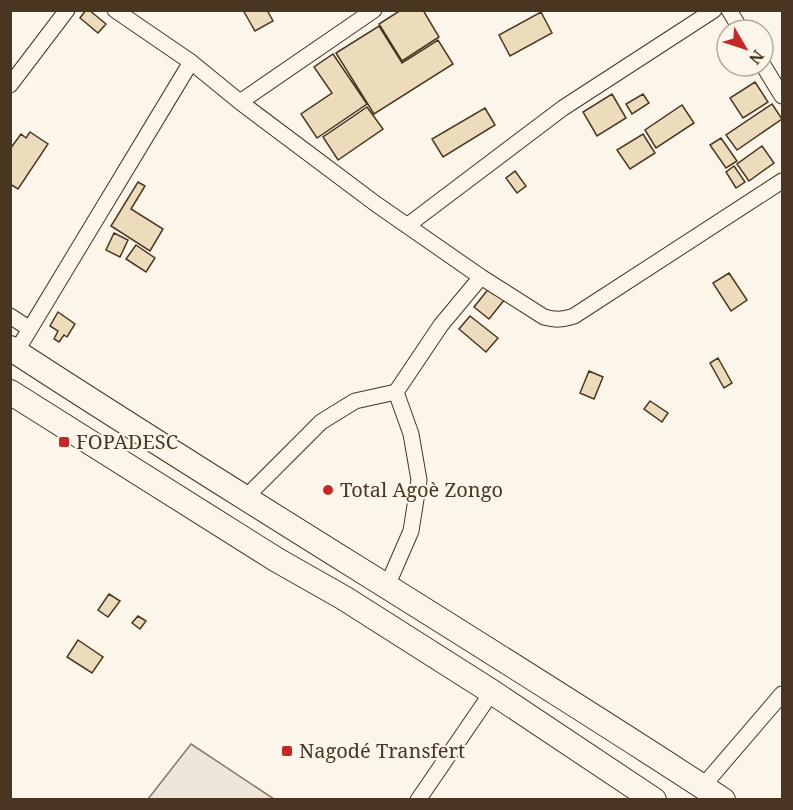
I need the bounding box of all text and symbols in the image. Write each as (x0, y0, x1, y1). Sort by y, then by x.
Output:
north arrow (715, 18, 775, 78)
text: N (744, 46, 769, 70)
place label: FOPADESC (76, 428, 178, 455)
marker: FOPADESC (57, 435, 71, 449)
place label: Total Agoè Zongo (340, 476, 503, 503)
marker: Total Agoè Zongo (321, 483, 335, 497)
place label: Nagodé Transfert (299, 737, 465, 764)
marker: Nagodé Transfert (280, 744, 294, 758)

